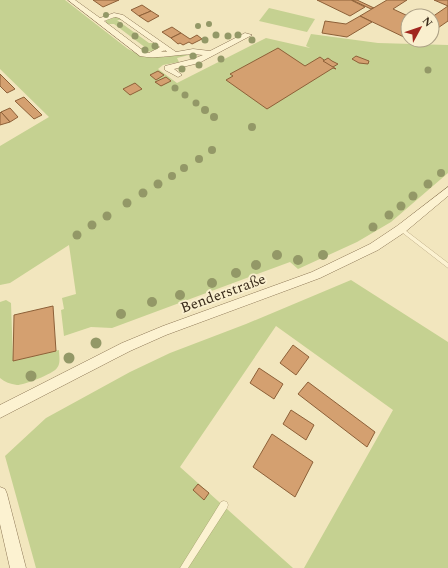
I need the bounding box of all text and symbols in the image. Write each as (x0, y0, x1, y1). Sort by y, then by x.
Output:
north arrow (400, 8, 440, 48)
text: N (418, 13, 437, 31)
street label: Benderstraße (177, 267, 269, 320)

